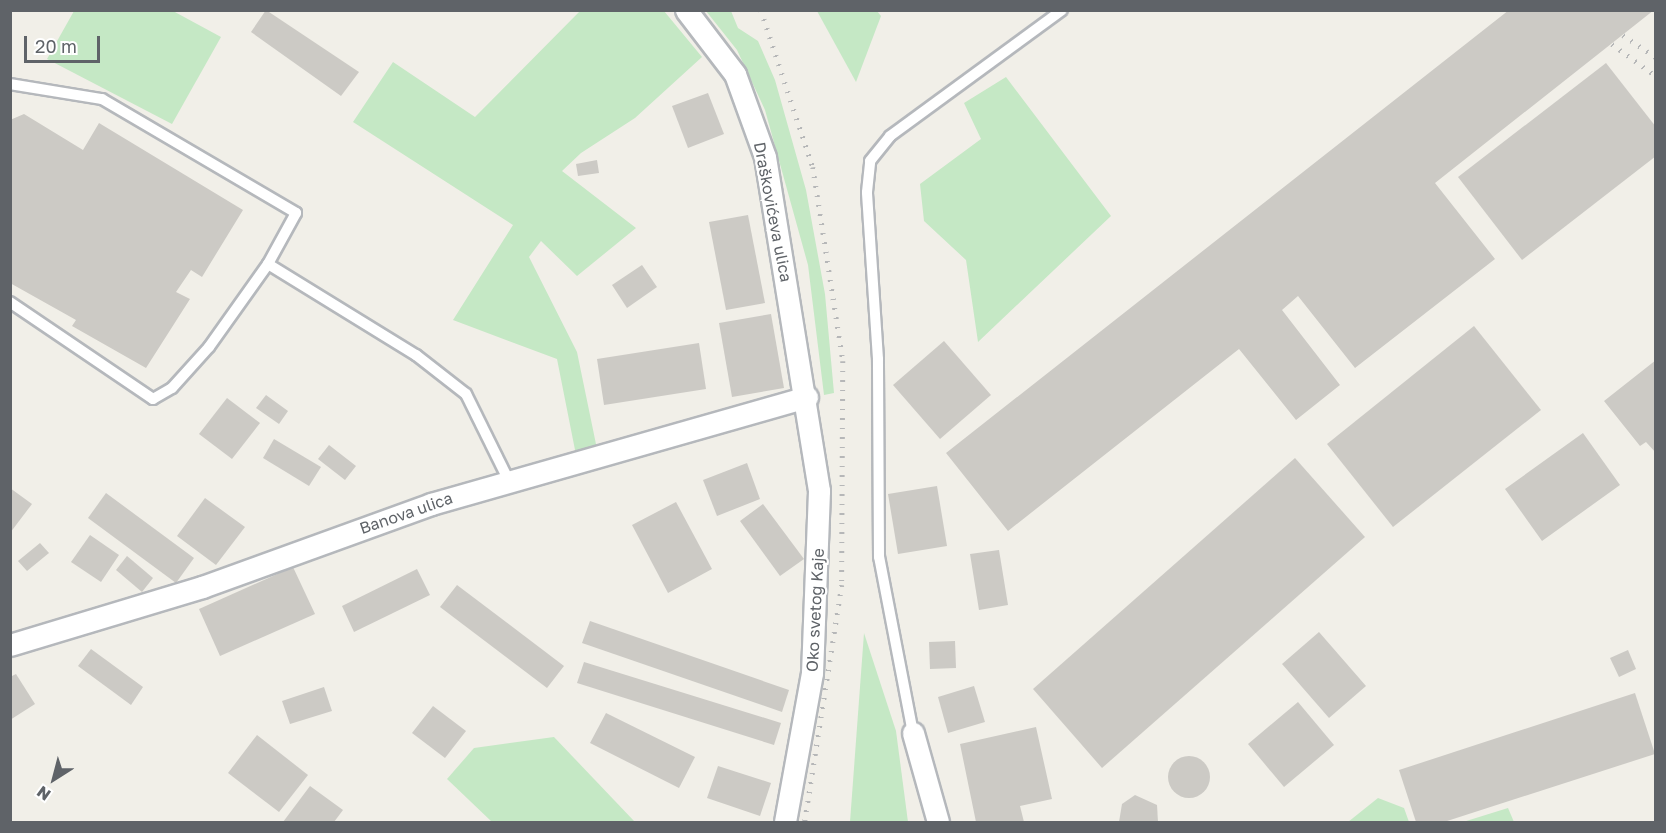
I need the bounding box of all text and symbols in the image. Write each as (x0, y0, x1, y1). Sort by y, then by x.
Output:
scale bar (27, 24, 104, 62)
text: 20 m (35, 35, 77, 57)
street label: Draškovićeva ulica (750, 140, 796, 284)
street label: Banova ulica (357, 488, 455, 538)
street label: Oko svetog Kaje (802, 548, 828, 672)
north arrow (24, 749, 84, 809)
text: N (33, 782, 54, 805)

